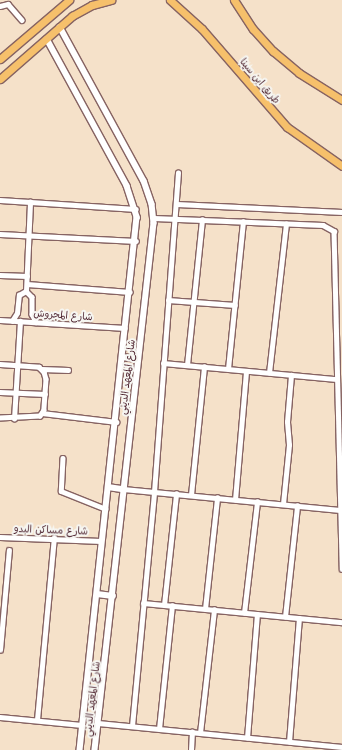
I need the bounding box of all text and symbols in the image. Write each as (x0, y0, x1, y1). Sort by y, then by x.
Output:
street label: طريق ابن سينا (237, 56, 283, 106)
street label: شارع المجروش (33, 307, 93, 323)
street label: شارع المعهد الديني (116, 339, 138, 415)
street label: شارع مساكن البدو (14, 523, 88, 537)
street label: شارع المعهد الديني (81, 661, 103, 737)

